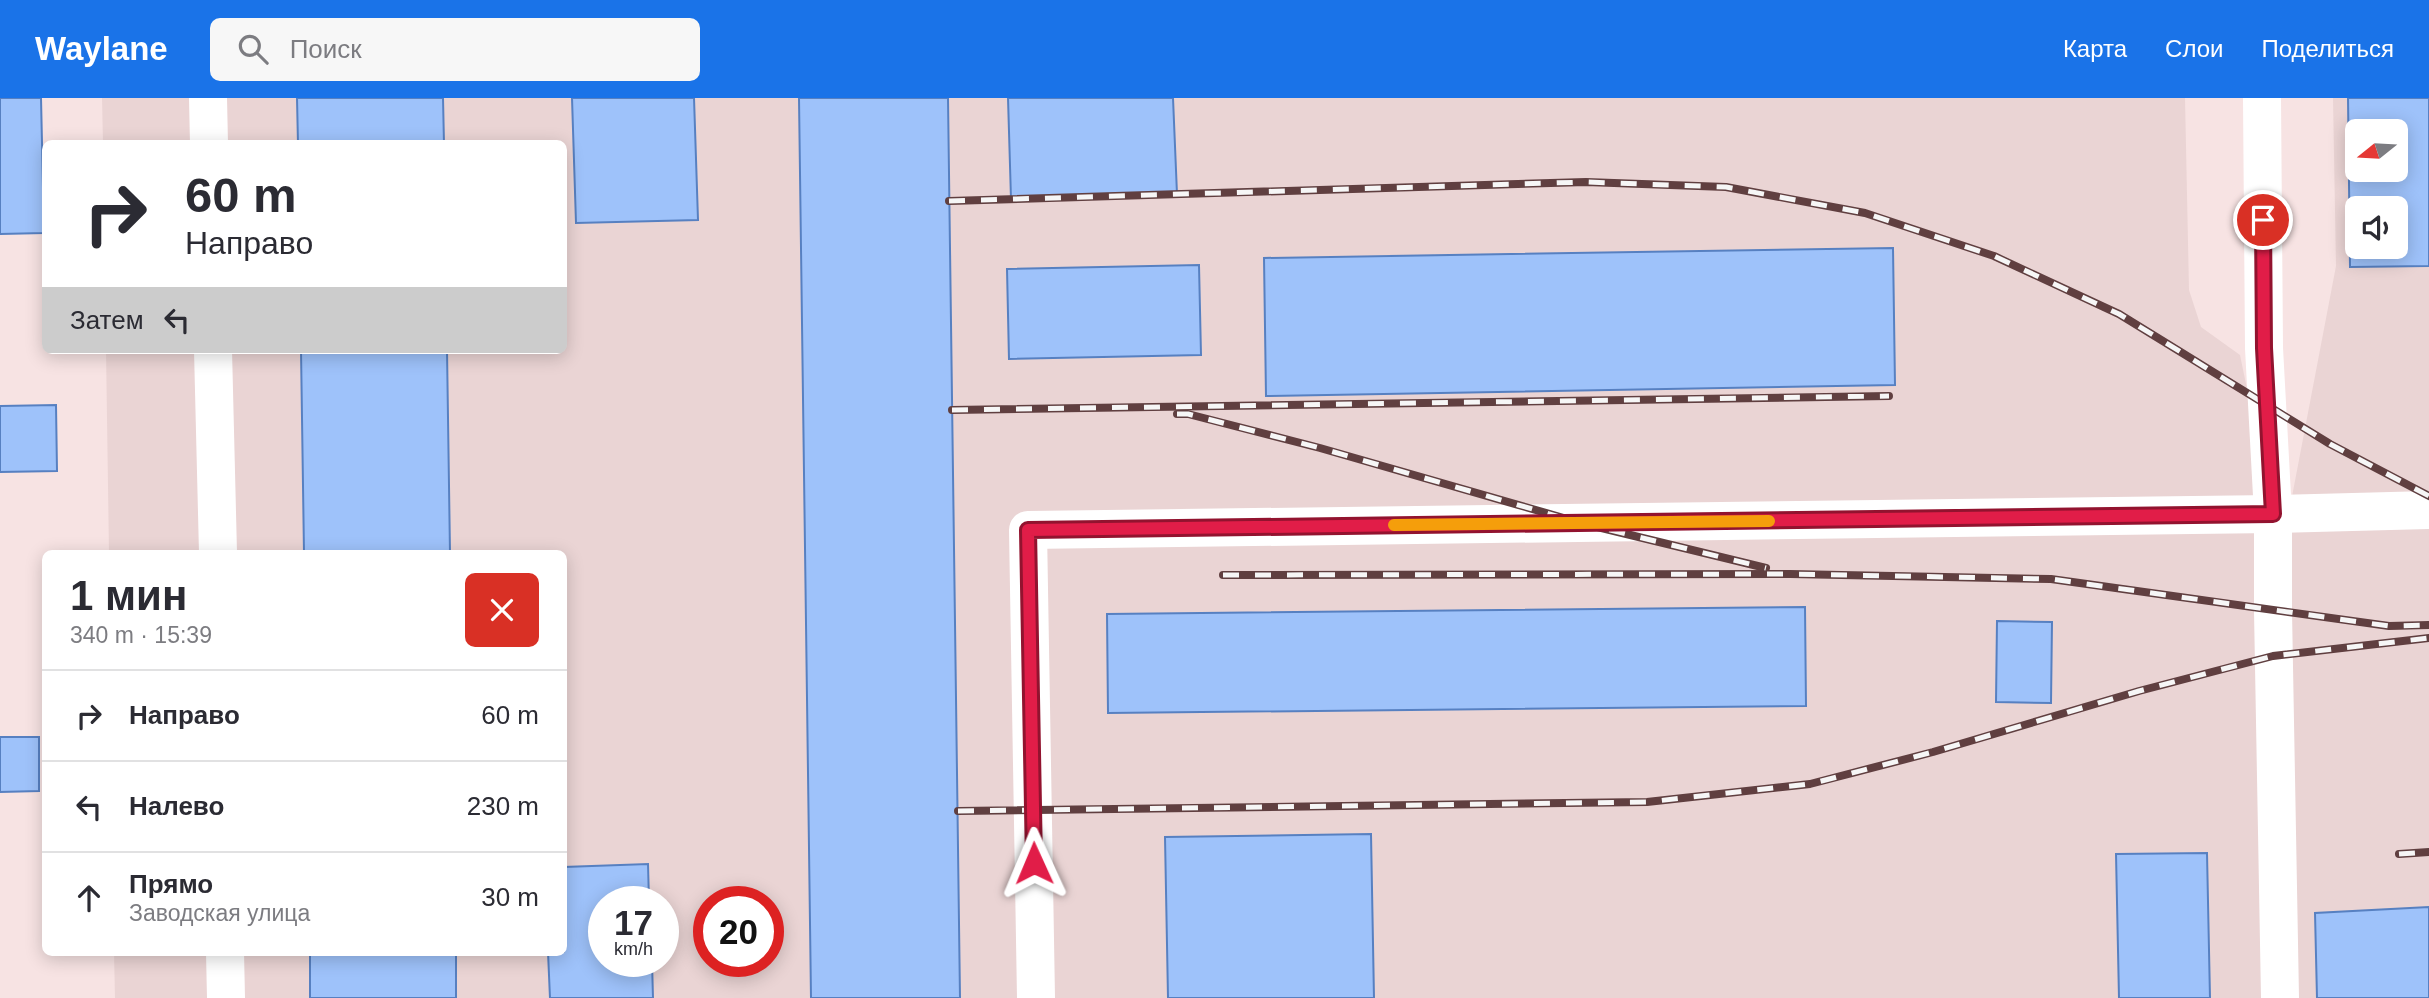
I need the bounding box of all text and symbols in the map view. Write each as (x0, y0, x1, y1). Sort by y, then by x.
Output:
search box (210, 18, 700, 81)
text: Waylane (35, 30, 168, 67)
icon: search (234, 30, 272, 68)
text: Поиск (290, 34, 362, 64)
text: Карта (2063, 35, 2127, 62)
text: Слои (2165, 35, 2223, 62)
text: Поделиться (2261, 35, 2394, 62)
north arrow (2345, 119, 2408, 182)
map controls (2345, 119, 2408, 259)
icon: right (70, 168, 161, 259)
text: 60 m (185, 168, 297, 222)
pin (2233, 190, 2293, 250)
button: sound (2345, 196, 2408, 259)
icon: arrive (2244, 201, 2282, 239)
text: Направо (185, 225, 313, 261)
icon: left (158, 301, 196, 339)
text: Затем (70, 305, 144, 335)
text: 1 мин (70, 572, 187, 619)
button: close (465, 573, 539, 647)
text: 340 m · 15:39 (70, 622, 212, 648)
icon: right (70, 697, 108, 735)
text: Направо (129, 700, 240, 730)
text: 60 m (481, 700, 539, 730)
icon: left (70, 788, 108, 826)
text: Налево (129, 791, 224, 821)
text: 230 m (467, 791, 539, 821)
position arrow (997, 826, 1071, 900)
text: Прямо (129, 869, 213, 899)
icon: ahead (70, 879, 108, 917)
text: 30 m (481, 882, 539, 912)
speed limit sign: 20 (693, 886, 784, 977)
text: Заводская улица (129, 900, 310, 926)
text: 17 (614, 903, 653, 942)
text: km/h (614, 939, 653, 959)

